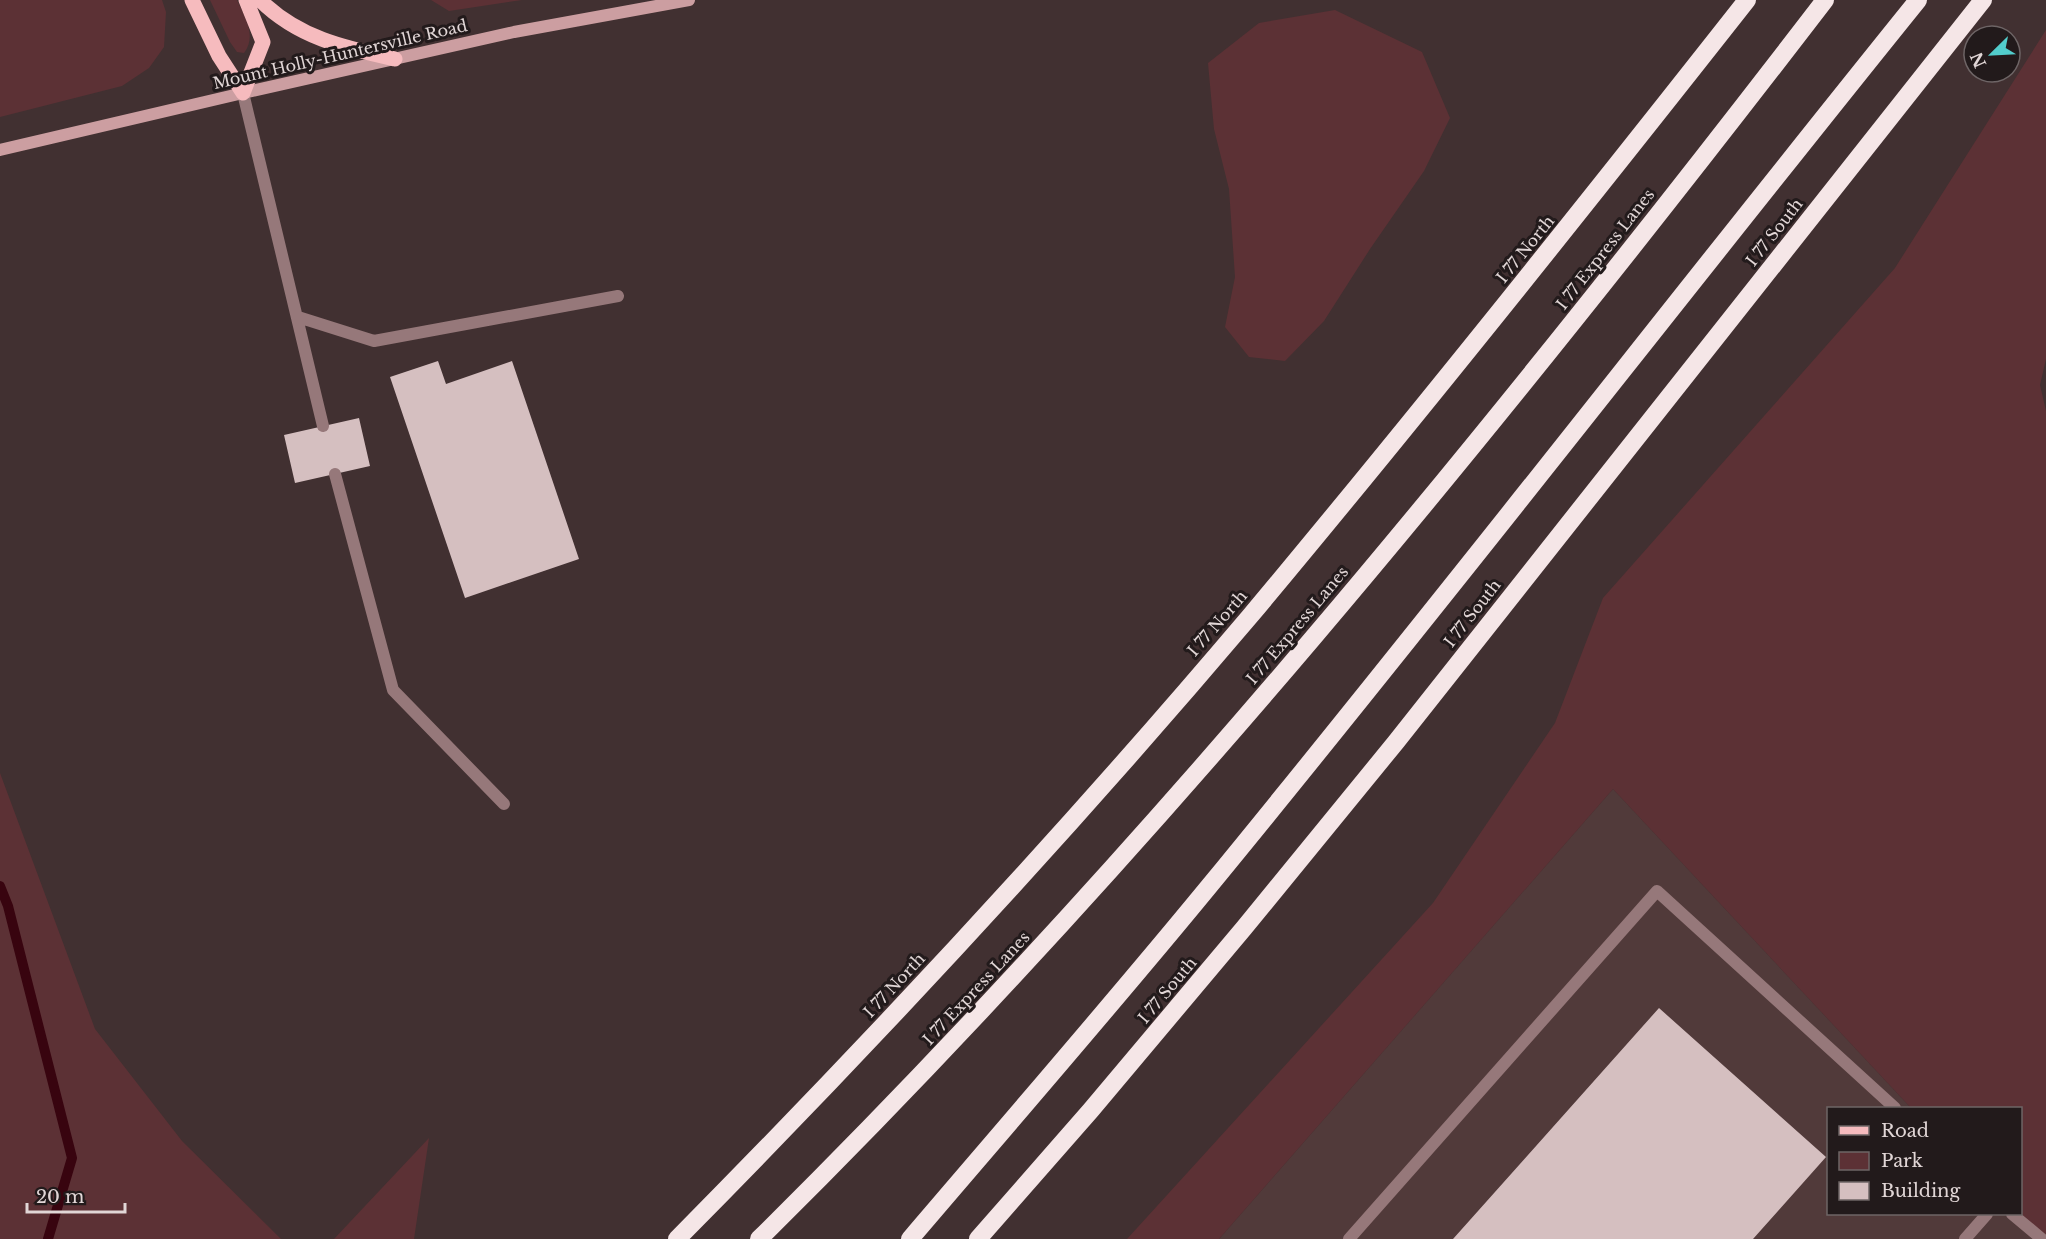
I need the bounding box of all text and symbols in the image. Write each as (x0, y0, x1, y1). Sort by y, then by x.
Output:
street label: Mount Holly-Huntersville Road (211, 15, 469, 93)
north arrow (1962, 24, 2022, 84)
text: N (1966, 49, 1990, 71)
street label: I 77 Express Lanes (1552, 185, 1658, 313)
street label: I 77 South (1741, 194, 1807, 270)
street label: I 77 North (1492, 211, 1558, 287)
street label: I 77 Express Lanes (1242, 562, 1352, 688)
street label: I 77 South (1439, 575, 1505, 651)
street label: I 77 North (1183, 586, 1251, 660)
street label: I 77 Express Lanes (918, 927, 1034, 1049)
street label: I 77 North (859, 949, 929, 1021)
street label: I 77 South (1133, 953, 1201, 1027)
legend (1827, 1107, 2022, 1215)
text: Road (1881, 1120, 1929, 1142)
text: Park (1881, 1150, 1923, 1172)
scale bar (27, 1176, 124, 1214)
text: Building (1881, 1180, 1960, 1202)
text: 20 m (36, 1186, 84, 1208)

